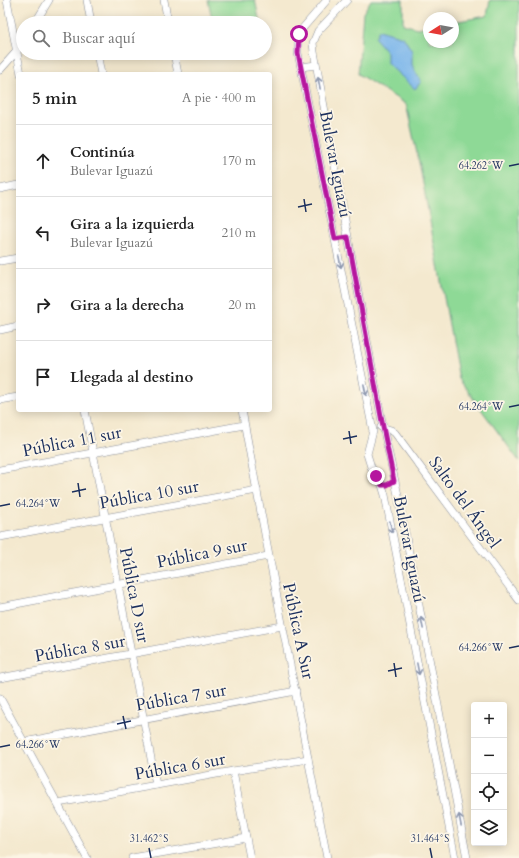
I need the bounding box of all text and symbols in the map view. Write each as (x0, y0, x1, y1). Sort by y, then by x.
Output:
north arrow (423, 12, 459, 48)
search box (16, 16, 272, 60)
route start (290, 25, 308, 43)
icon: search (30, 27, 52, 49)
text: Buscar aquí (62, 28, 135, 48)
one-way arrow (315, 77, 323, 90)
text: 5 min (32, 87, 77, 110)
text: A pie · 400 m (182, 89, 256, 107)
street label: Bulevar Iguazú (314, 109, 357, 220)
text: Continúa (70, 142, 135, 162)
icon: ahead (32, 150, 54, 172)
text: 170 m (222, 152, 256, 170)
text: 64.262°W (459, 159, 504, 173)
text: Bulevar Iguazú (70, 162, 153, 180)
text: Gira a la izquierda (70, 214, 194, 234)
icon: left (32, 222, 54, 244)
text: 210 m (222, 224, 256, 242)
text: Bulevar Iguazú (70, 234, 153, 252)
one-way arrow (336, 255, 344, 268)
icon: right (32, 294, 54, 316)
text: Gira a la derecha (70, 295, 184, 315)
text: 20 m (228, 296, 256, 314)
icon: arrive (32, 366, 54, 388)
text: Llegada al destino (70, 367, 193, 387)
one-way arrow (362, 383, 370, 396)
text: 64.264°W (459, 400, 504, 414)
street label: Pública 11 sur (21, 420, 124, 462)
street label: Salto del Ángel (423, 452, 506, 553)
route end (367, 467, 385, 485)
street label: Pública 10 sur (98, 474, 201, 515)
street label: Bulevar Iguazú (388, 494, 431, 605)
text: 64.264°W (16, 497, 61, 511)
one-way arrow (388, 520, 396, 533)
street label: Pública 9 sur (155, 533, 250, 574)
street label: Pública D sur (114, 545, 155, 646)
street label: Pública A Sur (277, 581, 320, 682)
one-way arrow (418, 617, 426, 630)
street label: Pública 8 sur (33, 629, 128, 668)
text: 64.266°W (459, 641, 504, 655)
one-way arrow (415, 662, 423, 675)
street label: Pública 7 sur (134, 678, 229, 717)
map controls (471, 702, 507, 846)
button: + (471, 702, 507, 738)
text: 64.266°W (16, 738, 61, 752)
button: − (471, 738, 507, 774)
street label: Pública 6 sur (133, 747, 228, 786)
button: locate (471, 774, 507, 810)
button: layers (471, 810, 507, 846)
one-way arrow (456, 814, 464, 827)
text: 31.462°S (130, 832, 168, 846)
text: 31.464°S (411, 832, 449, 846)

